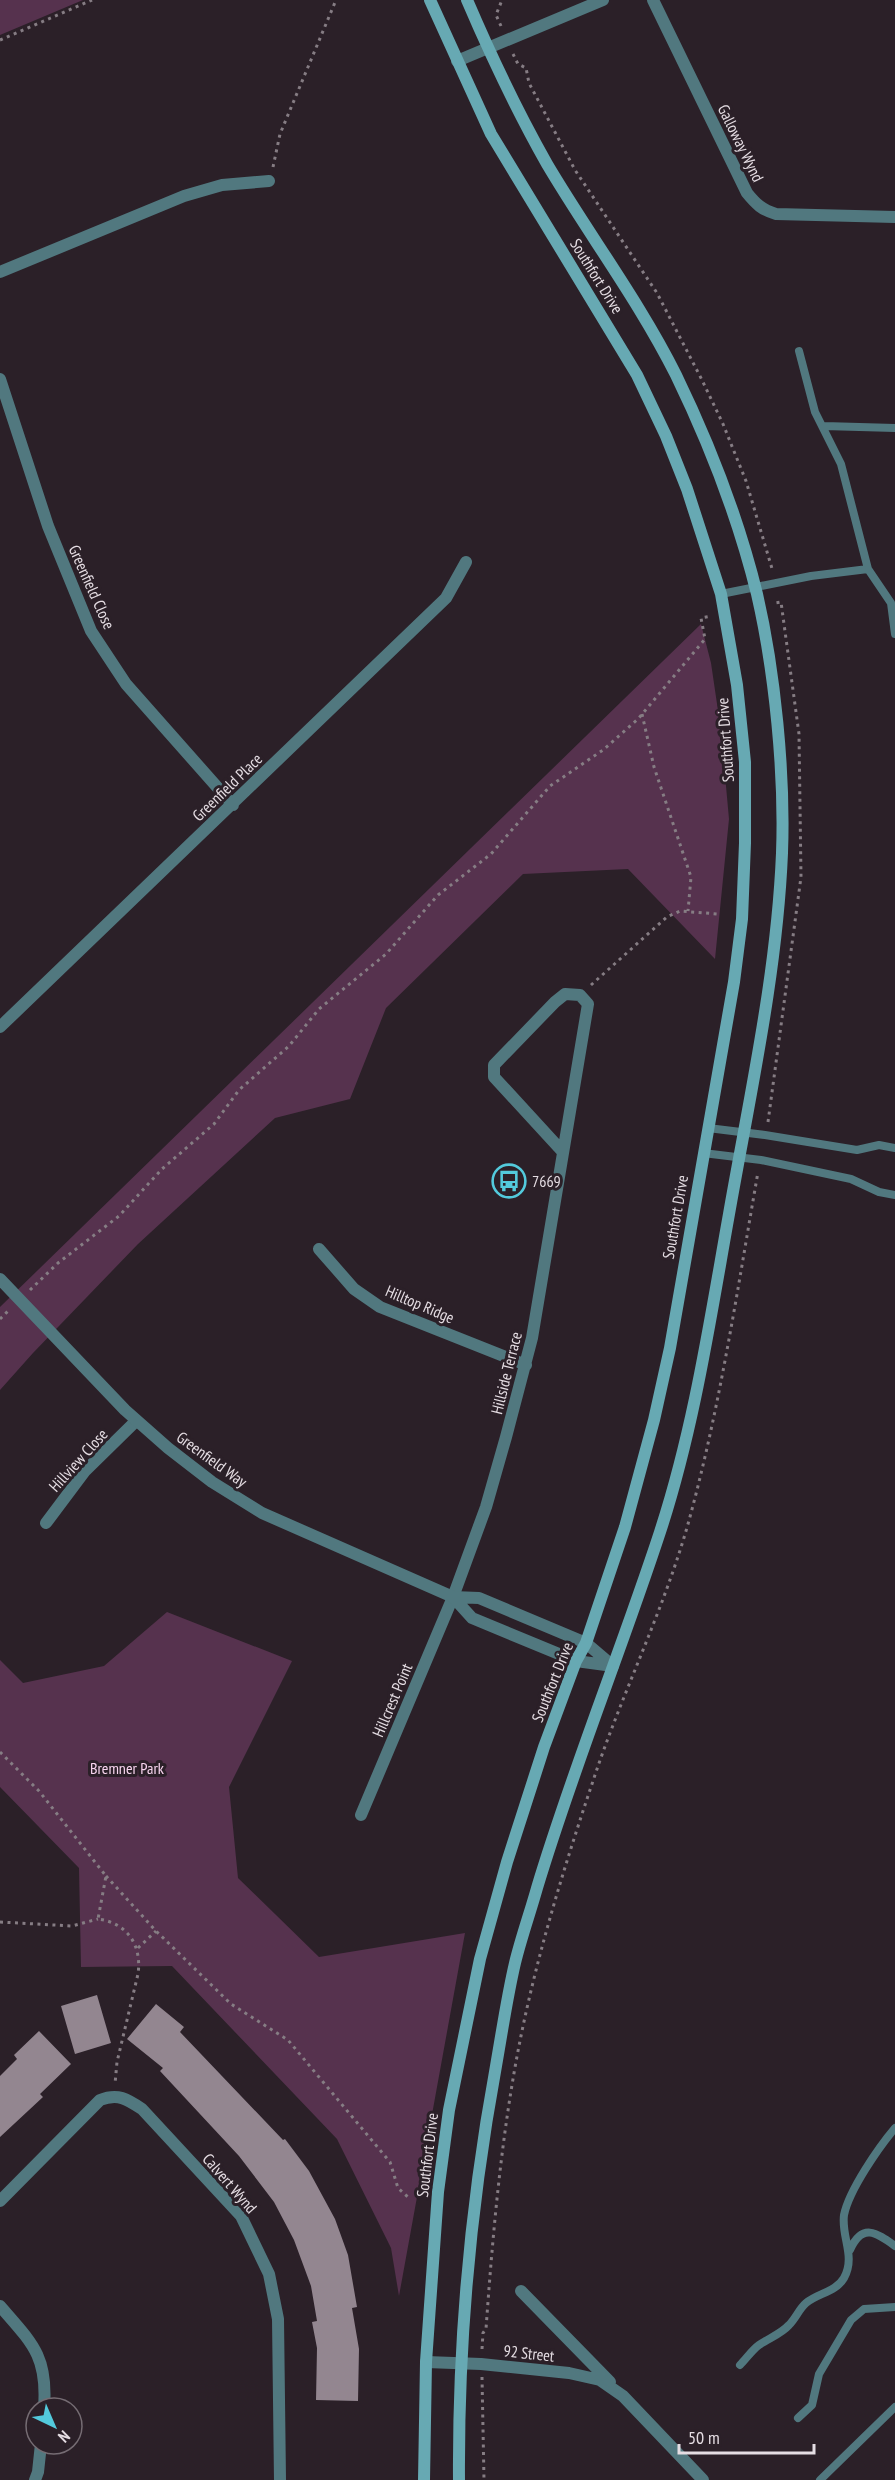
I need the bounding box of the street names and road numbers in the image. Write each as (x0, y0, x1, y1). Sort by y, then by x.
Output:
street label: Galloway Wynd (714, 101, 768, 185)
street label: Southfort Drive (566, 235, 628, 317)
street label: Greenfield Close (65, 542, 119, 632)
street label: Southfort Drive (712, 697, 738, 783)
street label: Greenfield Place (188, 749, 266, 825)
street label: Southfort Drive (658, 1174, 692, 1260)
street label: Hilltop Ridge (383, 1281, 457, 1327)
street label: Hillside Terrace (486, 1330, 526, 1416)
street label: Hillview Close (44, 1424, 112, 1496)
street label: Greenfield Way (173, 1427, 251, 1491)
street label: Southfort Drive (527, 1639, 577, 1725)
street label: Hillcrest Point (368, 1660, 417, 1740)
street label: Southfort Drive (412, 2112, 442, 2198)
street label: Calvert Wynd (199, 2149, 262, 2217)
street label: 92 Street (503, 2340, 556, 2366)

